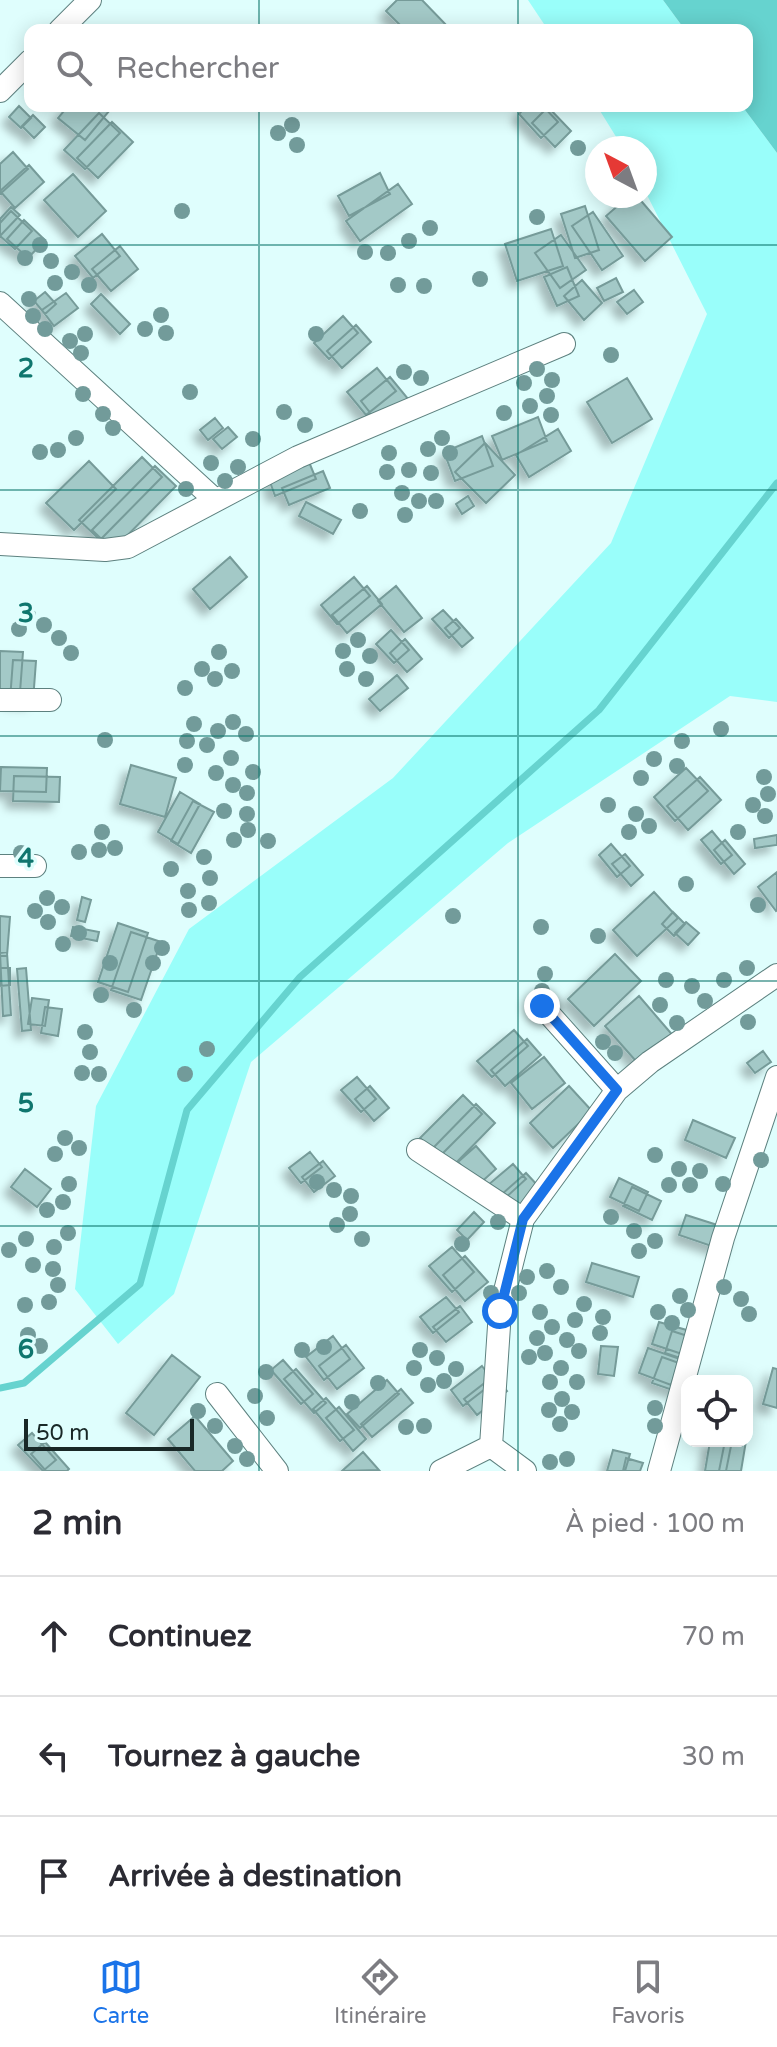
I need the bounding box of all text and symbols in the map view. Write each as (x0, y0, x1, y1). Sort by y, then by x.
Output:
search box (24, 24, 753, 112)
icon: search (52, 46, 96, 90)
text: Rechercher (116, 50, 279, 87)
north arrow (585, 136, 657, 208)
text: 2 (18, 353, 34, 384)
text: 3 (18, 598, 34, 629)
text: 4 (18, 843, 34, 874)
route end (524, 988, 560, 1024)
text: 5 (18, 1088, 34, 1119)
route start (482, 1293, 518, 1329)
text: 6 (18, 1334, 34, 1365)
map controls (681, 1375, 753, 1447)
button: locate (681, 1375, 753, 1447)
scale bar (24, 1415, 194, 1451)
text: 50 m (36, 1420, 90, 1446)
text: 2 min (32, 1503, 123, 1544)
text: À pied · 100 m (565, 1508, 745, 1539)
icon: ahead (32, 1614, 76, 1658)
text: Continuez (108, 1618, 252, 1655)
text: 70 m (682, 1621, 745, 1652)
icon: left (32, 1734, 76, 1778)
text: Tournez à gauche (108, 1738, 360, 1775)
text: 30 m (682, 1741, 745, 1772)
icon: arrive (32, 1854, 76, 1898)
text: Arrivée à destination (108, 1858, 402, 1895)
tab: Carte (92, 1955, 149, 2029)
tab: Itinéraire (334, 1955, 427, 2029)
tab: Favoris (611, 1955, 685, 2029)

